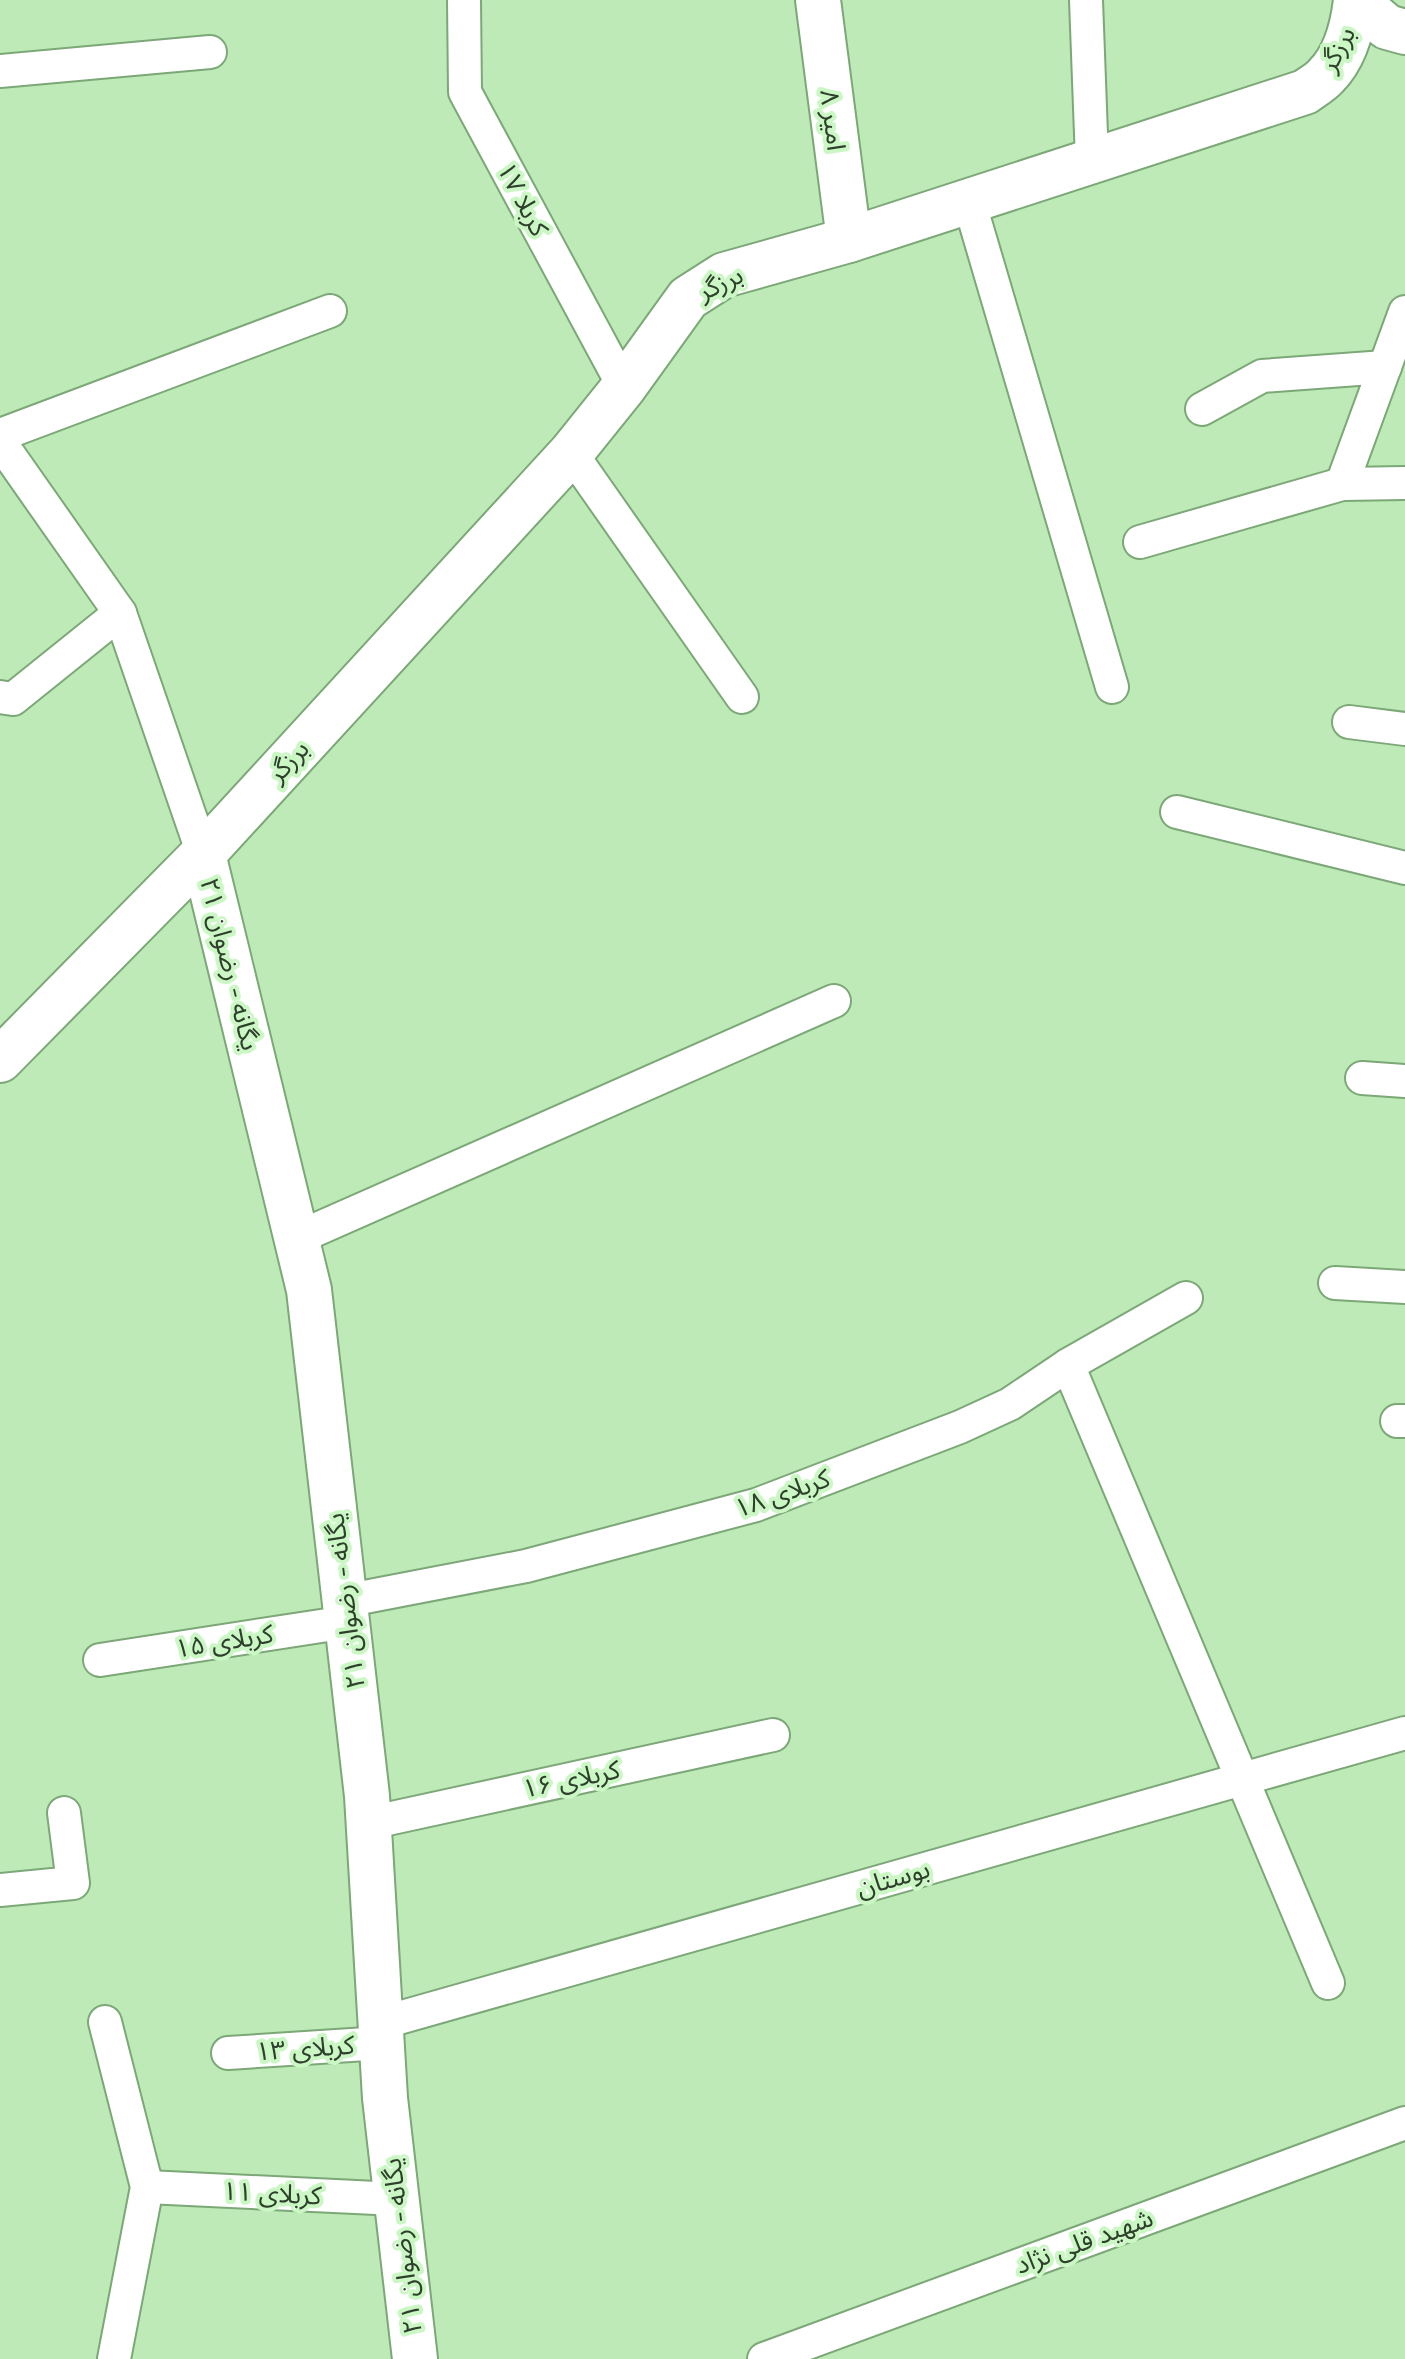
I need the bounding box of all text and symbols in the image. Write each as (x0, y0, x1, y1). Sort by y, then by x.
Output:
street label: برزگر (1311, 20, 1363, 79)
street label: امیر ۸ (812, 87, 854, 153)
street label: کربلا ۱۷ (489, 156, 557, 242)
street label: برزگر (691, 257, 748, 309)
street label: برزگر (259, 732, 316, 790)
street label: یگانه - رضوان ۲۱ (192, 874, 268, 1054)
street label: کربلای ۱۸ (730, 1461, 835, 1525)
street label: یگانه - رضوان ۲۱ (317, 1511, 373, 1691)
street label: کربلای ۱۵ (172, 1616, 276, 1666)
street label: کربلای ۱۶ (519, 1752, 623, 1806)
street label: بوستان (852, 1851, 934, 1905)
street label: کربلای ۱۳ (254, 2028, 356, 2068)
street label: یگانه - رضوان ۲۱ (374, 2156, 430, 2336)
street label: کربلای ۱۱ (222, 2173, 323, 2213)
street label: شهید قلی نژاد (1010, 2200, 1158, 2282)

